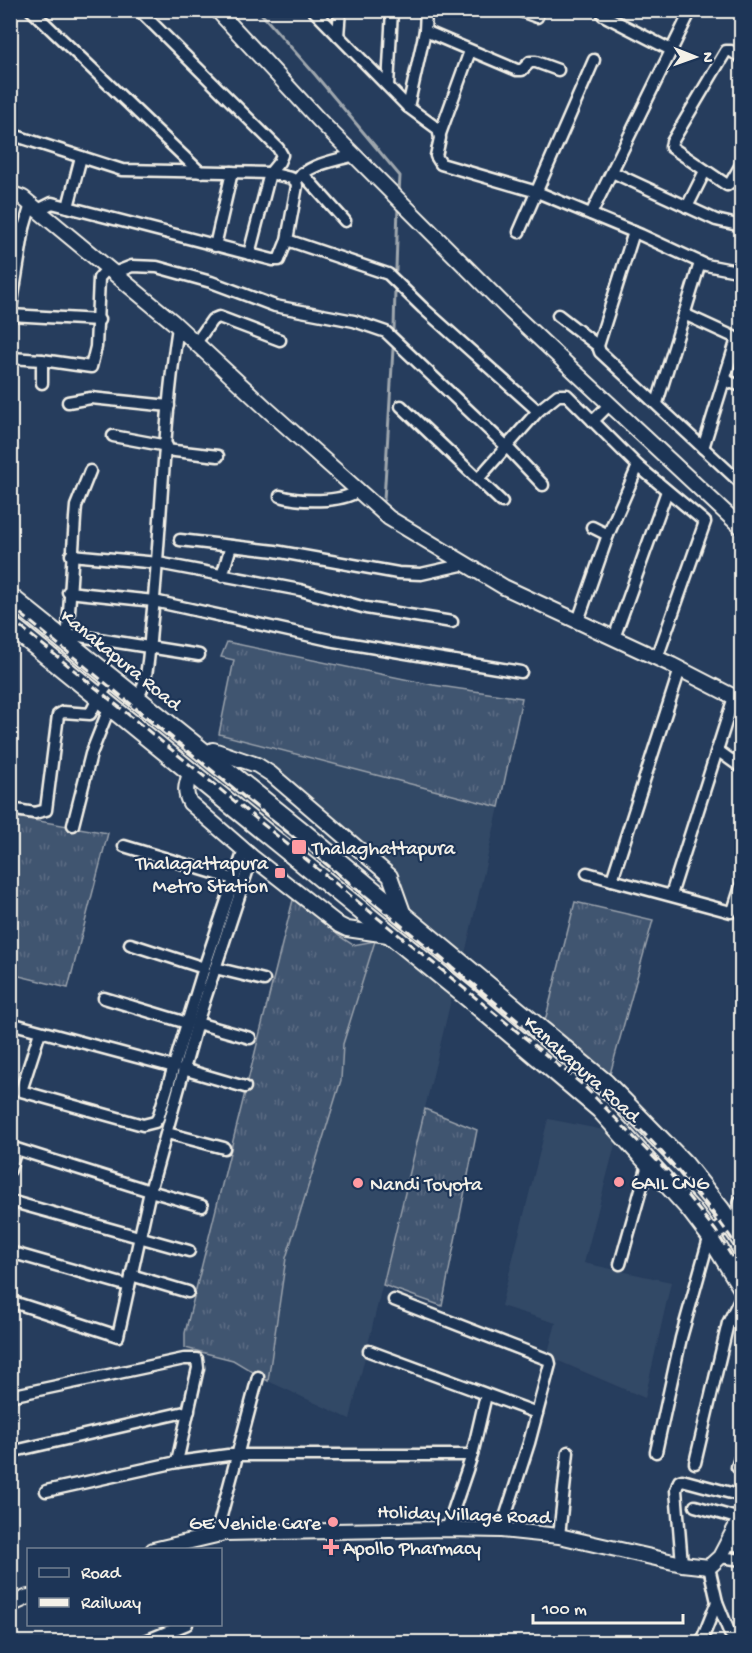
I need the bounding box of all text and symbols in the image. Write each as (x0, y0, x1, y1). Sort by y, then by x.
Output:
north arrow (665, 27, 725, 87)
text: N (697, 52, 716, 63)
street label: Kanakapura Road (55, 606, 187, 719)
marker: Thalaghattapura (290, 838, 308, 856)
place label: Thalaghattapura (311, 839, 456, 862)
place label: Thalagattapura Metro Station (135, 854, 269, 900)
marker: Thalagattapura Metro Station (273, 866, 287, 880)
street label: Kanakapura Road (518, 1012, 645, 1130)
place label: GAIL CNG (631, 1174, 710, 1197)
place label: Nandi Toyota (370, 1175, 483, 1198)
marker: GAIL CNG (612, 1175, 626, 1189)
marker: Nandi Toyota (351, 1176, 365, 1190)
street label: Holiday Village Road (377, 1502, 553, 1531)
place label: GE Vehicle Care (189, 1514, 322, 1537)
marker: GE Vehicle Care (326, 1515, 340, 1529)
place label: Apollo Pharmacy (343, 1539, 481, 1562)
marker: Apollo Pharmacy (324, 1540, 338, 1554)
legend (27, 1548, 222, 1626)
text: Road (81, 1564, 122, 1585)
scale bar (533, 1587, 683, 1625)
text: Railway (81, 1594, 141, 1615)
text: 100 m (541, 1600, 587, 1621)

